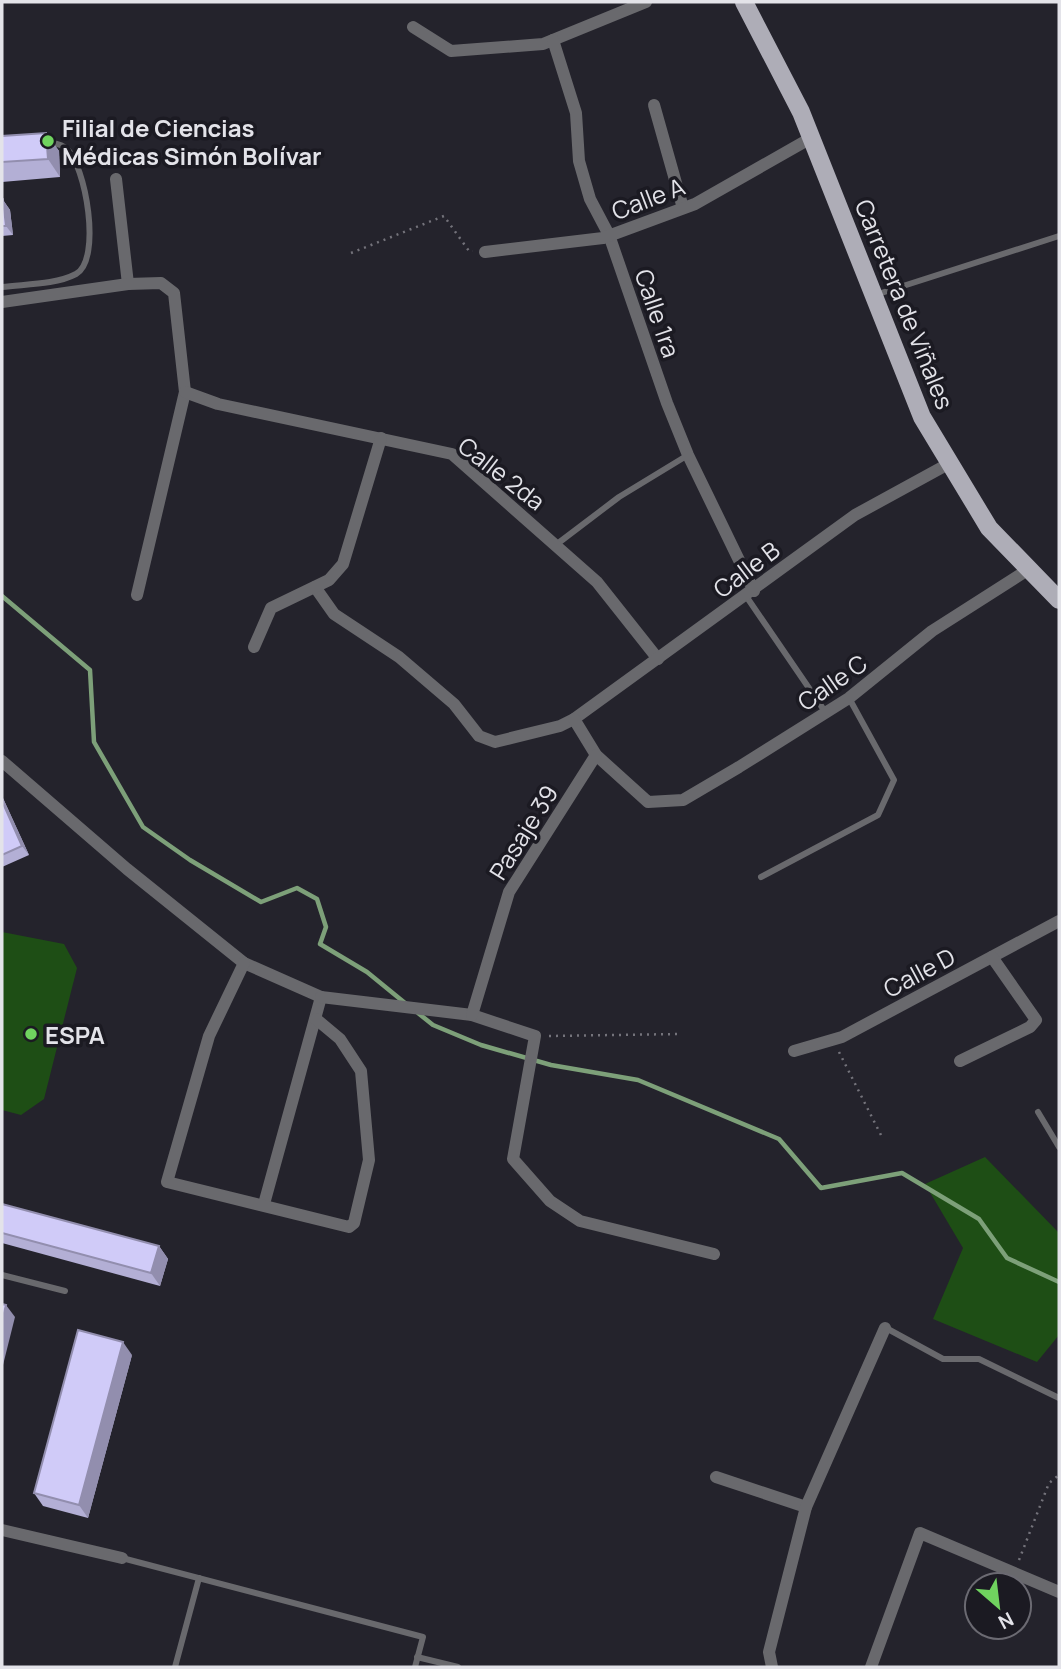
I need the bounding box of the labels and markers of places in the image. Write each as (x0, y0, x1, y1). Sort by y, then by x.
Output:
place label: Filial de Ciencias Médicas Simón Bolívar (62, 111, 322, 172)
marker: Filial de Ciencias Médicas Simón Bolívar (40, 133, 56, 149)
place label: ESPA (45, 1018, 105, 1051)
marker: ESPA (23, 1026, 39, 1042)

